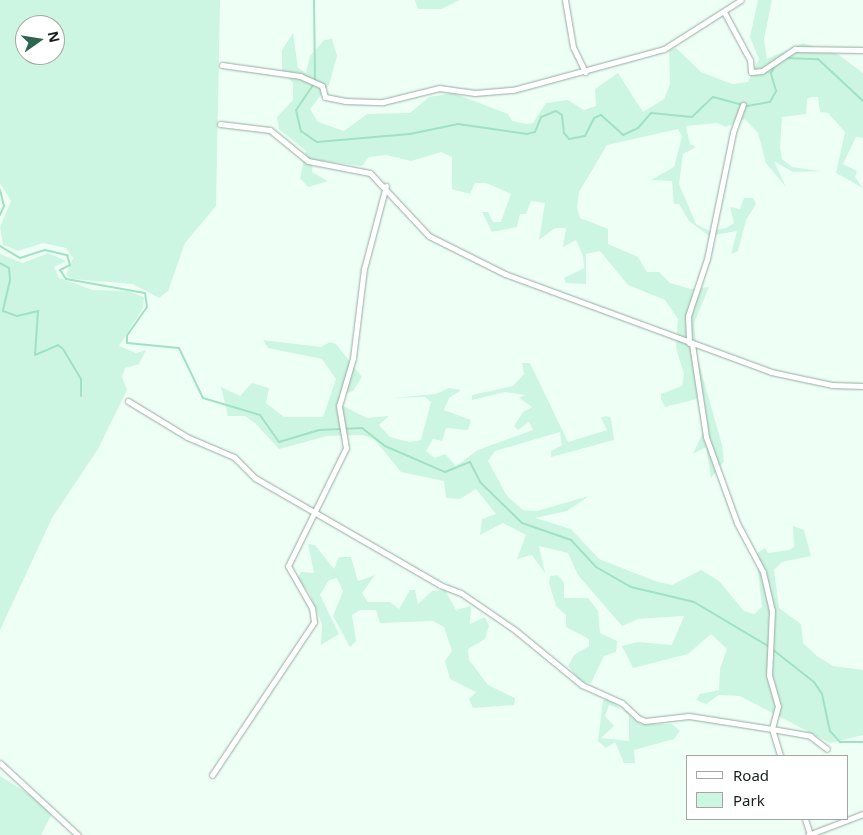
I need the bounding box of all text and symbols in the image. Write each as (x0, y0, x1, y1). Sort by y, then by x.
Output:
north arrow (15, 15, 65, 65)
text: N (44, 29, 65, 44)
legend (686, 755, 848, 820)
text: Road (733, 765, 769, 785)
text: Park (733, 790, 765, 810)

